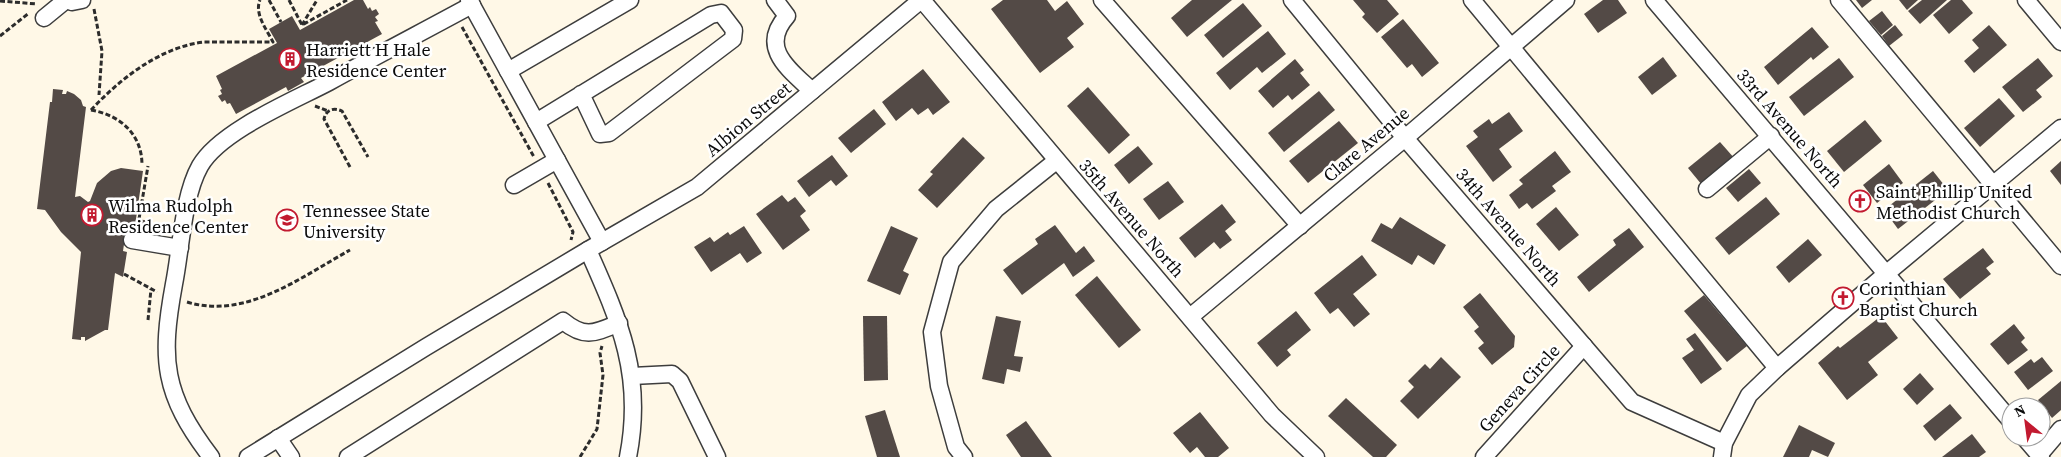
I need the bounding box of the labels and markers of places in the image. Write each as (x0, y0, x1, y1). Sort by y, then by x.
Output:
place label: Harriett H Hale Residence Center (306, 37, 447, 83)
building icon: Harriett H Hale Residence Center (278, 47, 302, 71)
place label: Saint Phillip United Methodist Church (1876, 179, 2032, 225)
church icon: Saint Phillip United Methodist Church (1848, 189, 1872, 213)
place label: Wilma Rudolph Residence Center (108, 193, 249, 239)
place label: Tennessee State University (303, 198, 430, 244)
building icon: Wilma Rudolph Residence Center (80, 203, 104, 227)
school or university icon: Tennessee State University (275, 208, 299, 232)
place label: Corinthian Baptist Church (1859, 276, 1978, 322)
church icon: Corinthian Baptist Church (1831, 286, 1855, 310)

